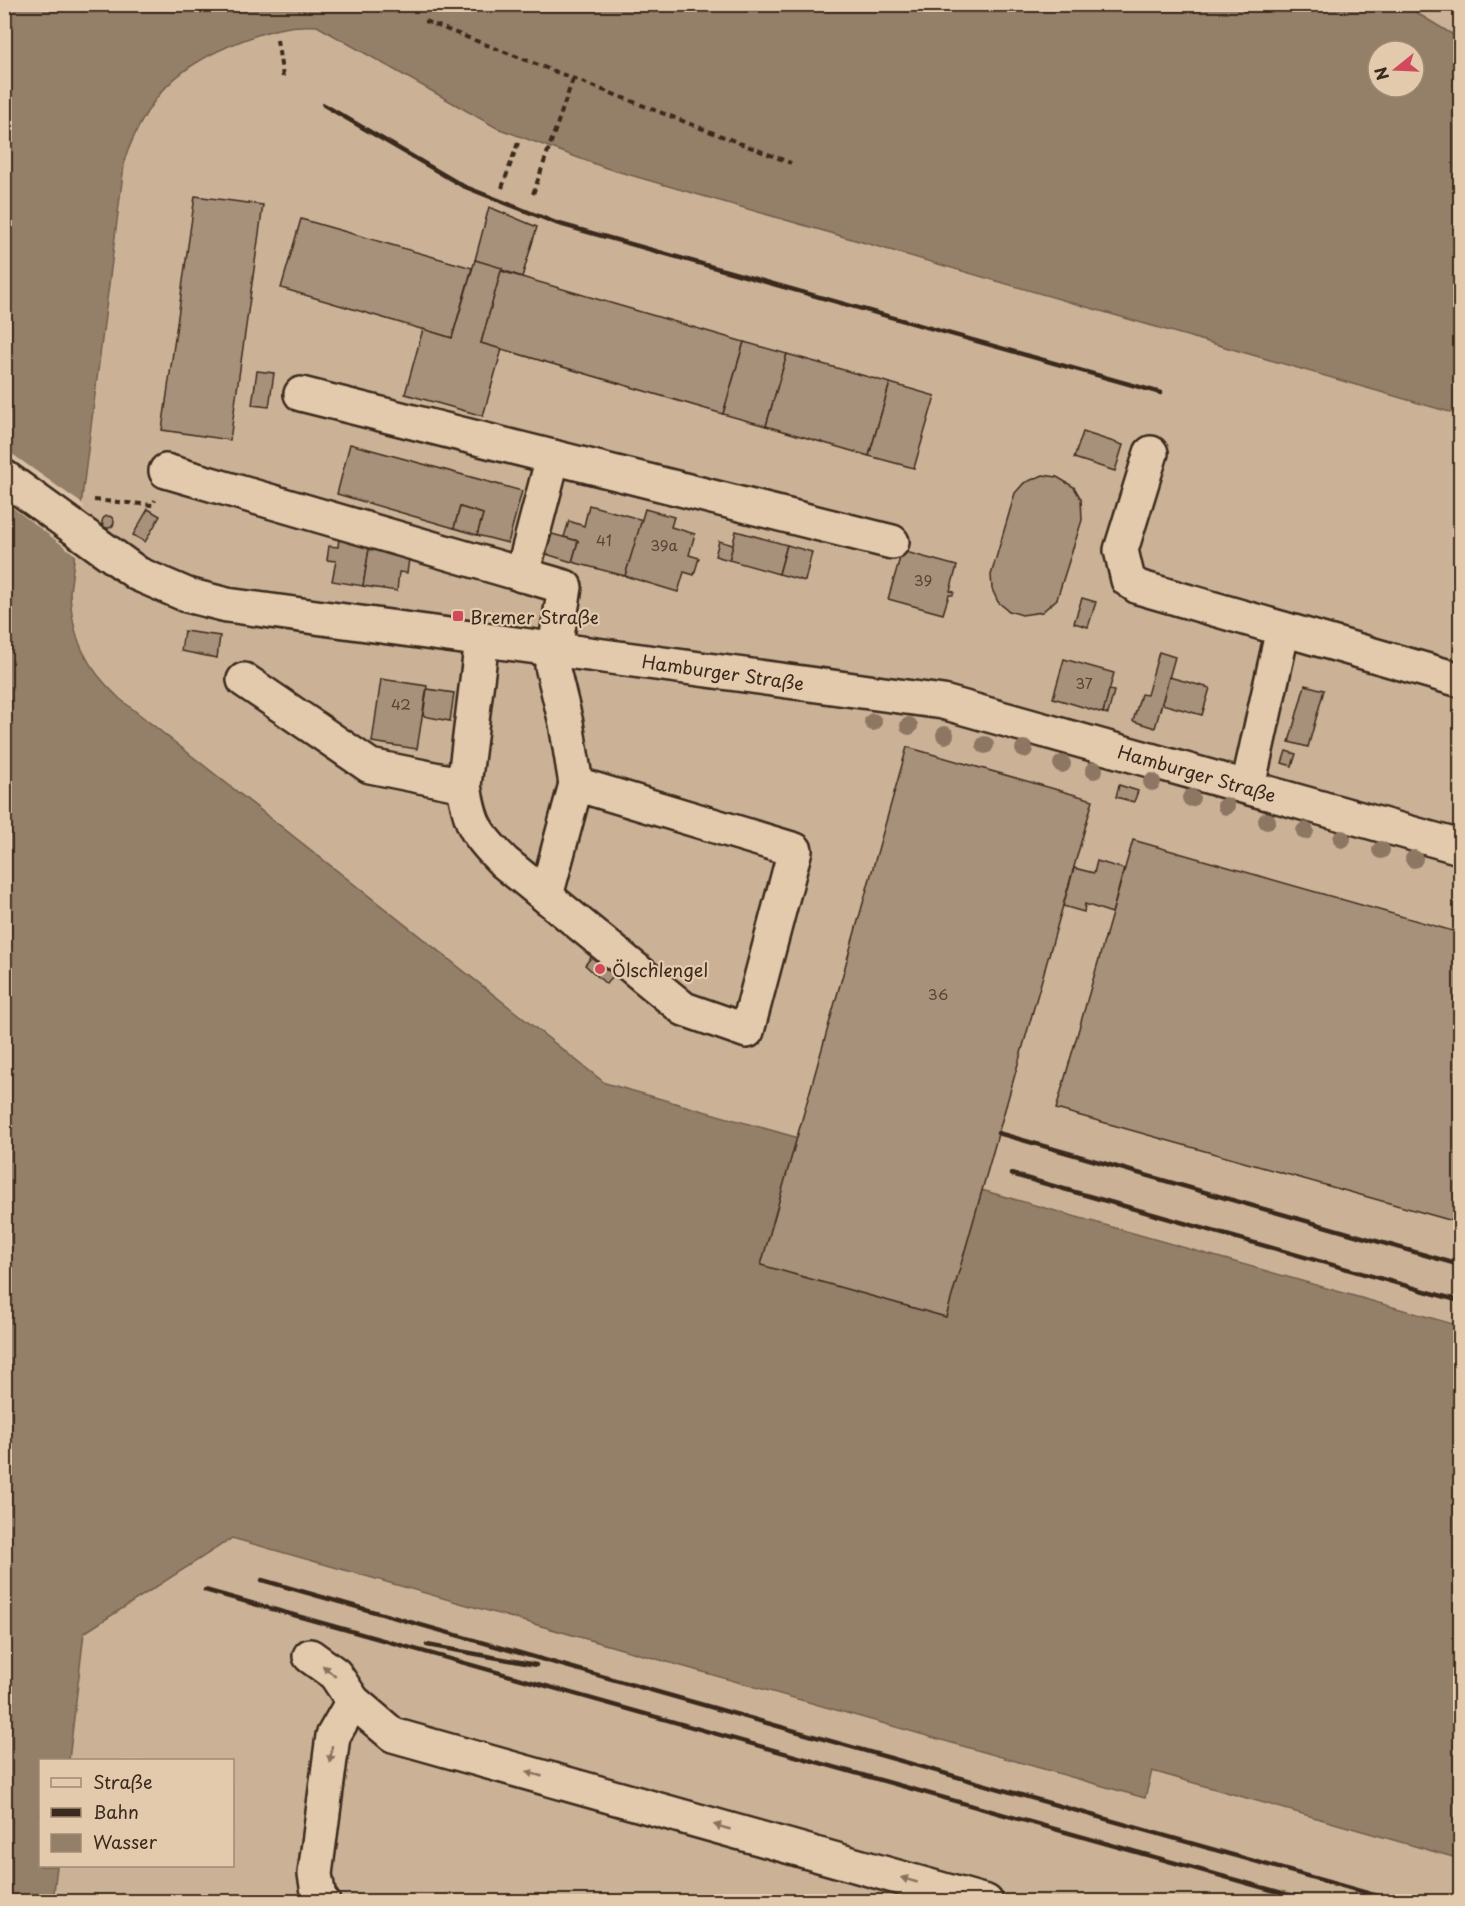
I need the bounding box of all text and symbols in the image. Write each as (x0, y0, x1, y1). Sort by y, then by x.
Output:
north arrow (1366, 39, 1426, 99)
text: N (1367, 64, 1394, 84)
house number: 41 (596, 528, 612, 551)
house number: 39a (650, 533, 679, 556)
house number: 39 (914, 568, 932, 591)
place label: Bremer Straße (470, 603, 599, 630)
marker: Bremer Straße (451, 609, 465, 623)
street label: Hamburger Straße (640, 647, 806, 697)
house number: 37 (1075, 671, 1093, 694)
house number: 42 (391, 692, 411, 715)
street label: Hamburger Straße (1115, 737, 1279, 809)
place label: Ölschlengel (612, 956, 708, 983)
marker: Ölschlengel (593, 962, 607, 976)
house number: 36 (928, 982, 948, 1005)
one-way arrow (322, 1664, 337, 1678)
one-way arrow (326, 1745, 336, 1764)
legend (39, 1759, 234, 1867)
text: Straße (93, 1768, 153, 1795)
one-way arrow (525, 1769, 543, 1779)
text: Bahn (93, 1798, 139, 1825)
one-way arrow (713, 1822, 731, 1831)
text: Wasser (93, 1828, 158, 1855)
one-way arrow (900, 1875, 918, 1884)

